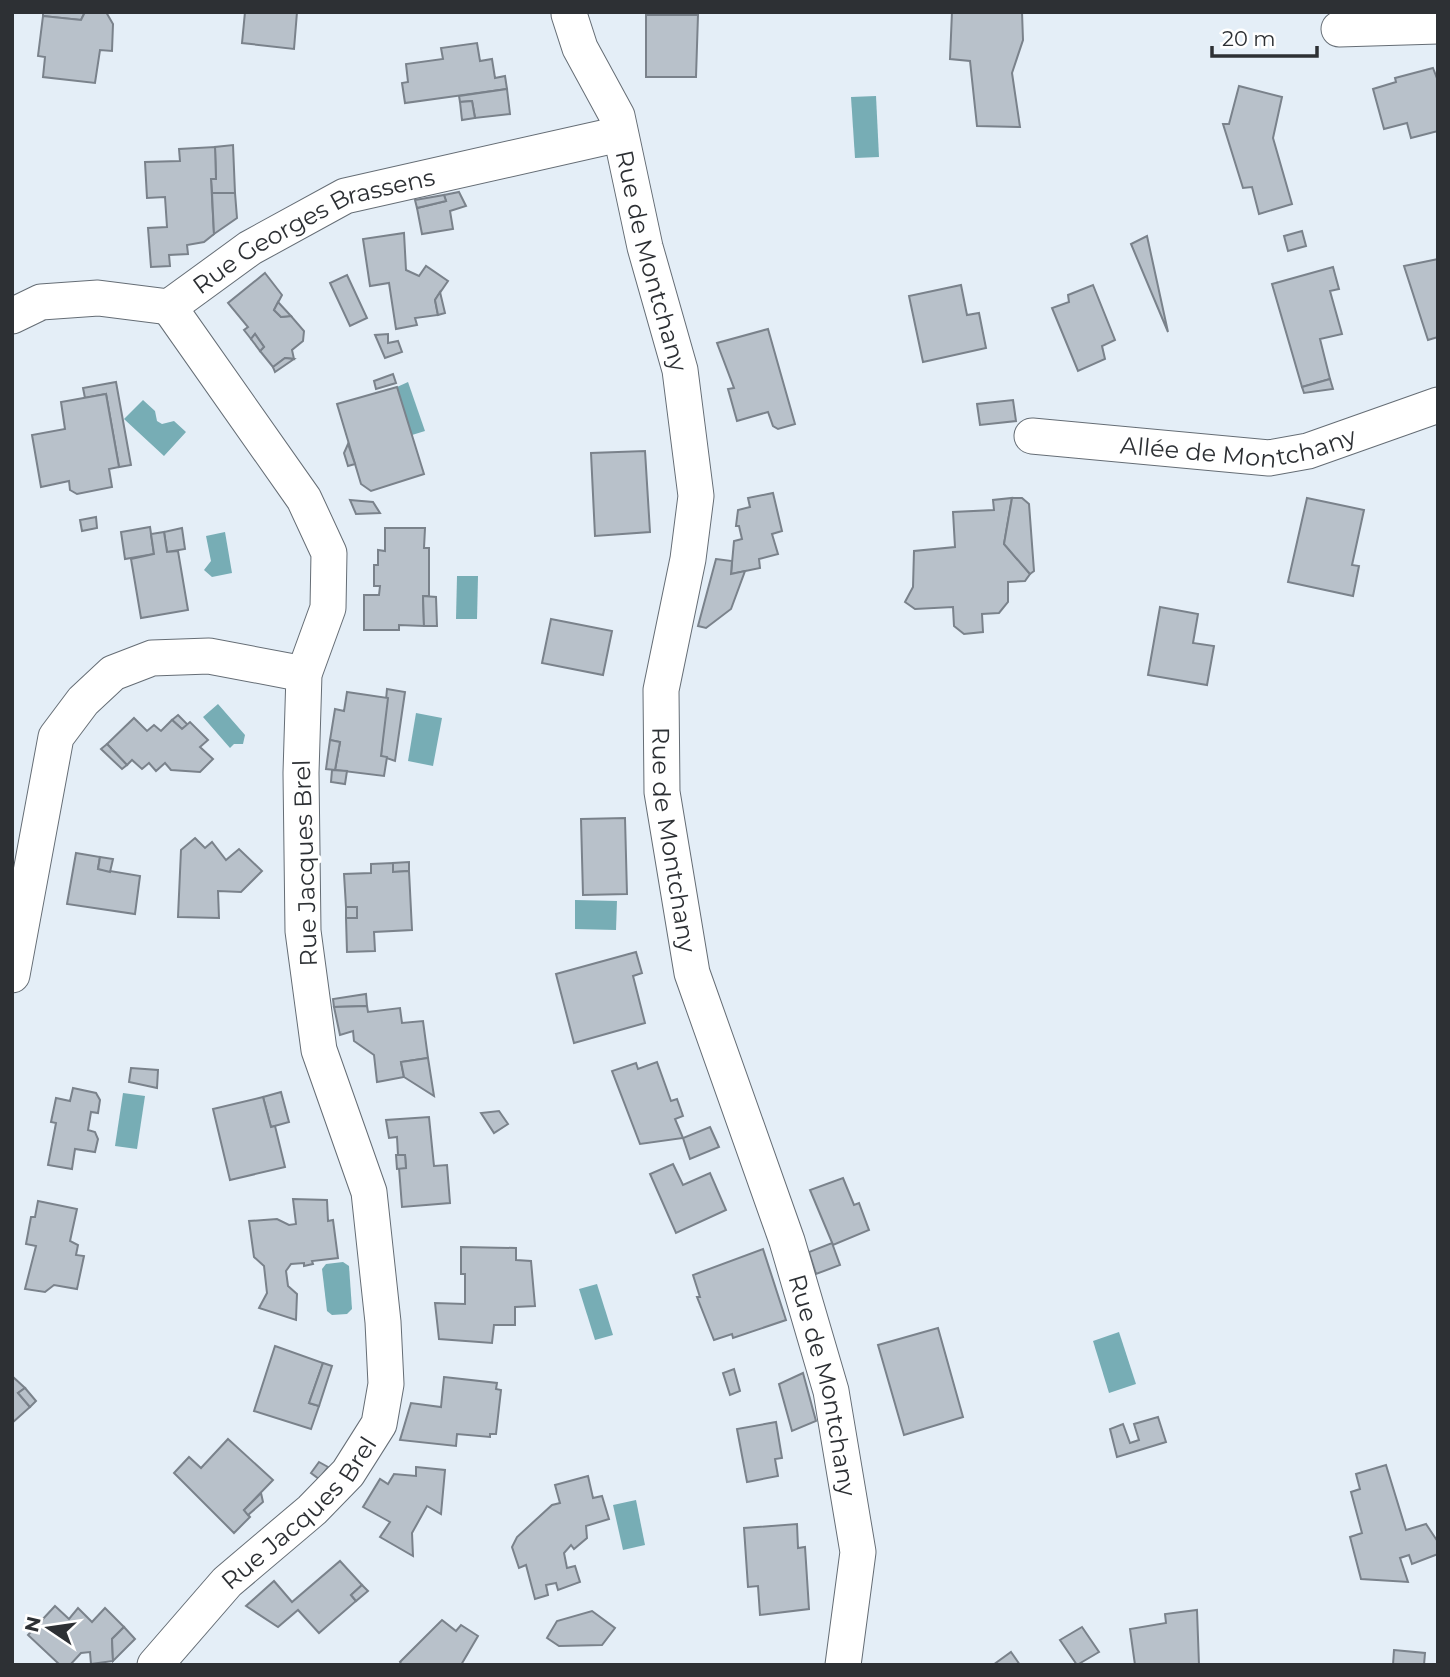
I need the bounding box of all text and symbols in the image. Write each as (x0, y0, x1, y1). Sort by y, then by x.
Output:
scale bar (1212, 14, 1317, 58)
text: 20 m (1222, 26, 1276, 51)
street label: Rue de Montchany (610, 147, 694, 375)
street label: Rue Georges Brassens (187, 162, 437, 300)
street label: Allée de Montchany (1119, 421, 1360, 473)
street label: Rue de Montchany (647, 727, 703, 955)
street label: Rue Jacques Brel (287, 759, 323, 967)
street label: Rue de Montchany (783, 1271, 863, 1498)
street label: Rue Jacques Brel (215, 1431, 382, 1595)
north arrow (14, 1593, 84, 1663)
text: N (20, 1614, 46, 1634)

